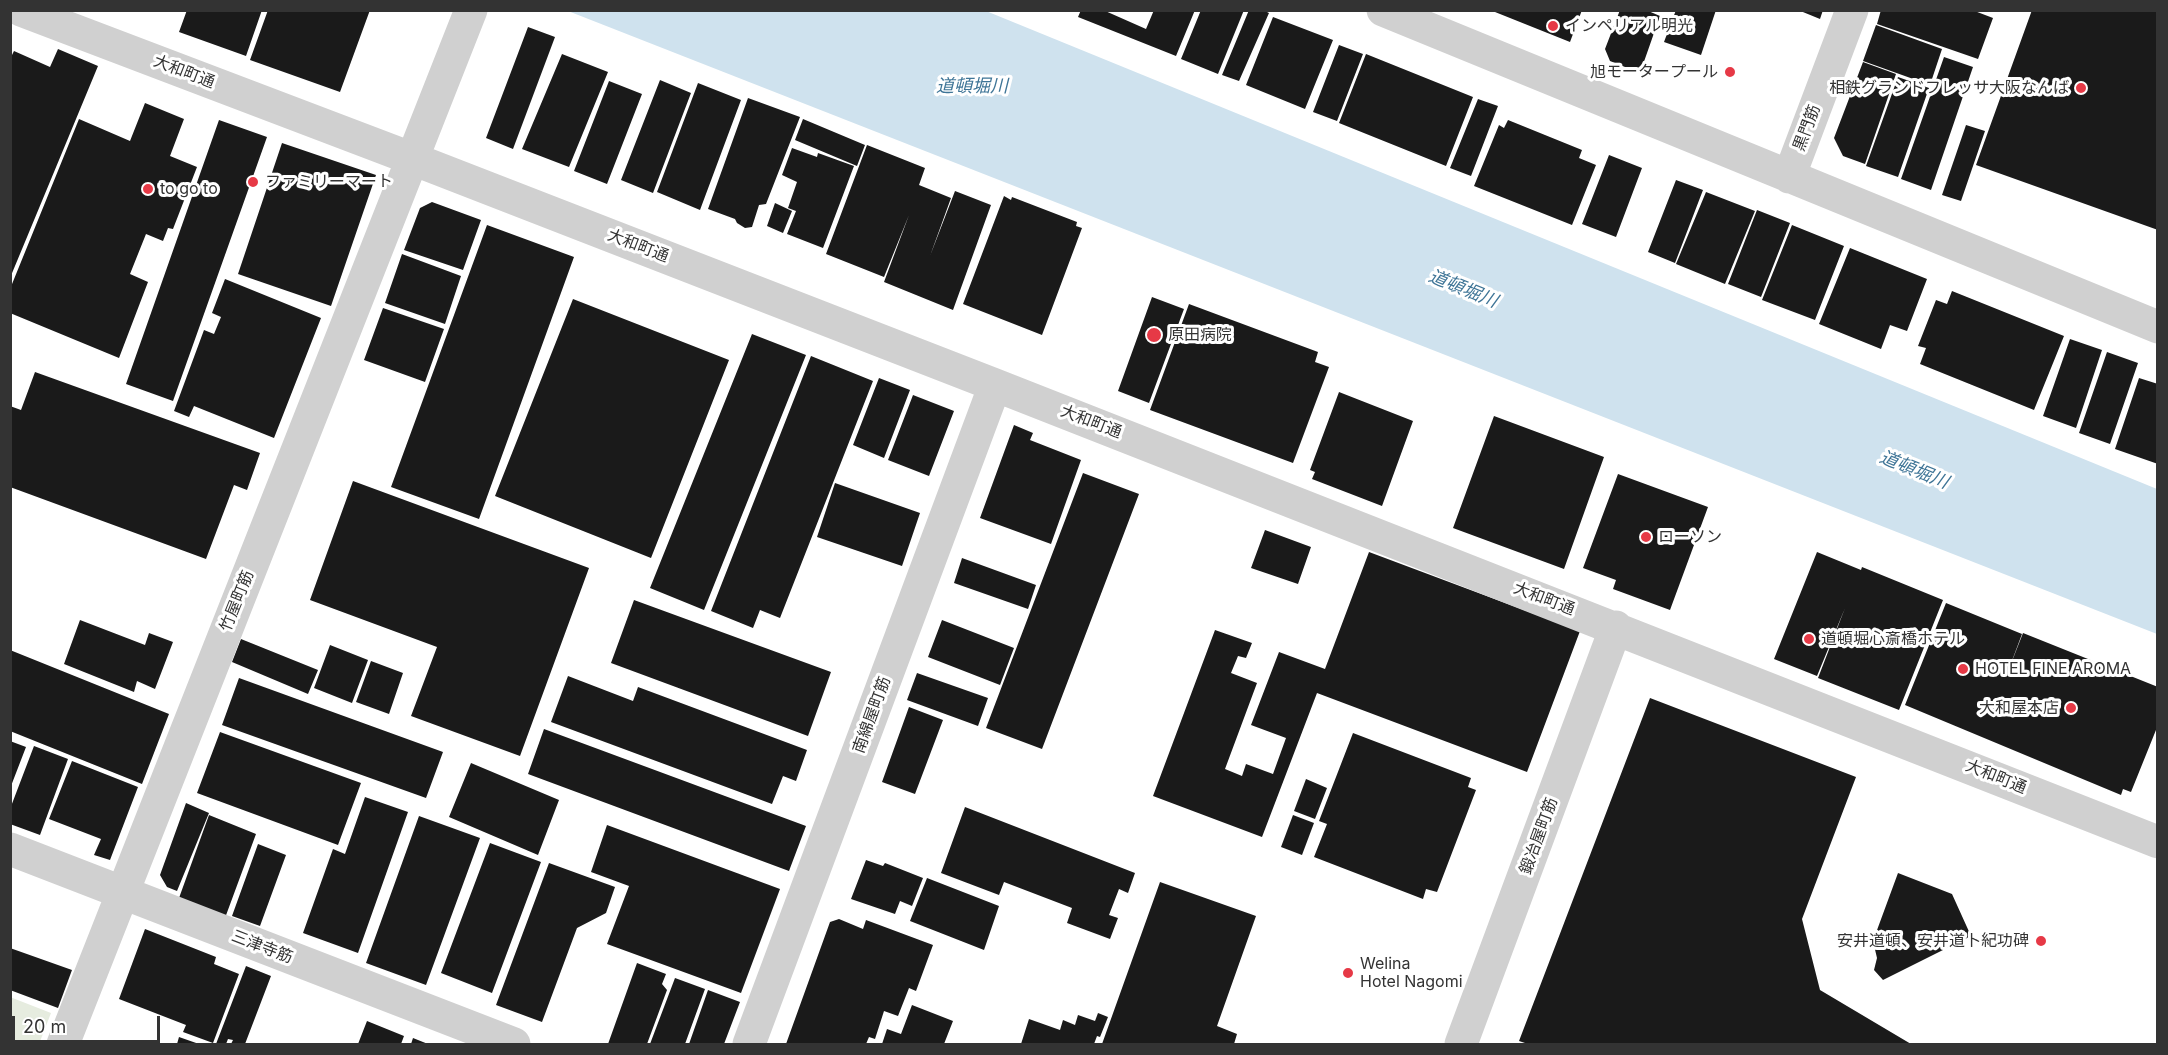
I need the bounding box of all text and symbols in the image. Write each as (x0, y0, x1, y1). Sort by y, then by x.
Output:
place label: インペリアル明光 (1565, 16, 1693, 36)
marker: インペリアル明光 (1546, 19, 1560, 33)
street label: 大和町通 (151, 52, 217, 92)
place label: 旭モータープール (1590, 62, 1718, 82)
marker: 旭モータープール (1723, 65, 1737, 79)
water label: 道頓堀川 (936, 76, 1008, 98)
place label: 相鉄グランドフレッサ大阪なんば (1829, 78, 2069, 98)
marker: 相鉄グランドフレッサ大阪なんば (2074, 81, 2088, 95)
street label: 黒門筋 (1789, 102, 1825, 154)
place label: ファミリーマート (265, 172, 393, 192)
marker: ファミリーマート (246, 175, 260, 189)
place label: to go to (160, 179, 218, 199)
marker: to go to (141, 182, 155, 196)
street label: 大和町通 (605, 226, 671, 266)
water label: 道頓堀川 (1426, 266, 1500, 312)
place label: 原田病院 (1168, 325, 1232, 345)
marker: 原田病院 (1145, 326, 1163, 344)
street label: 大和町通 (1058, 402, 1124, 442)
water label: 道頓堀川 (1877, 447, 1951, 493)
place label: ローソン (1658, 527, 1722, 547)
marker: ローソン (1639, 530, 1653, 544)
street label: 竹屋町筋 (216, 568, 258, 634)
street label: 大和町通 (1511, 579, 1577, 619)
place label: 道頓堀心斎橋ホテル (1821, 629, 1965, 649)
marker: 道頓堀心斎橋ホテル (1802, 632, 1816, 646)
place label: HOTEL FINE AROMA (1975, 659, 2131, 679)
marker: HOTEL FINE AROMA (1956, 662, 1970, 676)
street label: 南綿屋町筋 (849, 674, 895, 756)
place label: 大和屋本店 (1979, 698, 2059, 718)
marker: 大和屋本店 (2064, 701, 2078, 715)
street label: 大和町通 (1963, 756, 2029, 798)
street label: 鍛冶屋町筋 (1516, 795, 1562, 877)
street label: 三津寺筋 (229, 927, 295, 967)
place label: 安井道頓、安井道卜紀功碑 (1837, 931, 2029, 951)
marker: 安井道頓、安井道卜紀功碑 (2034, 934, 2048, 948)
place label: Welina Hotel Nagomi (1360, 954, 1463, 992)
marker: Welina Hotel Nagomi (1341, 966, 1355, 980)
scale bar (15, 1004, 164, 1042)
text: 20 m (23, 1016, 66, 1037)

